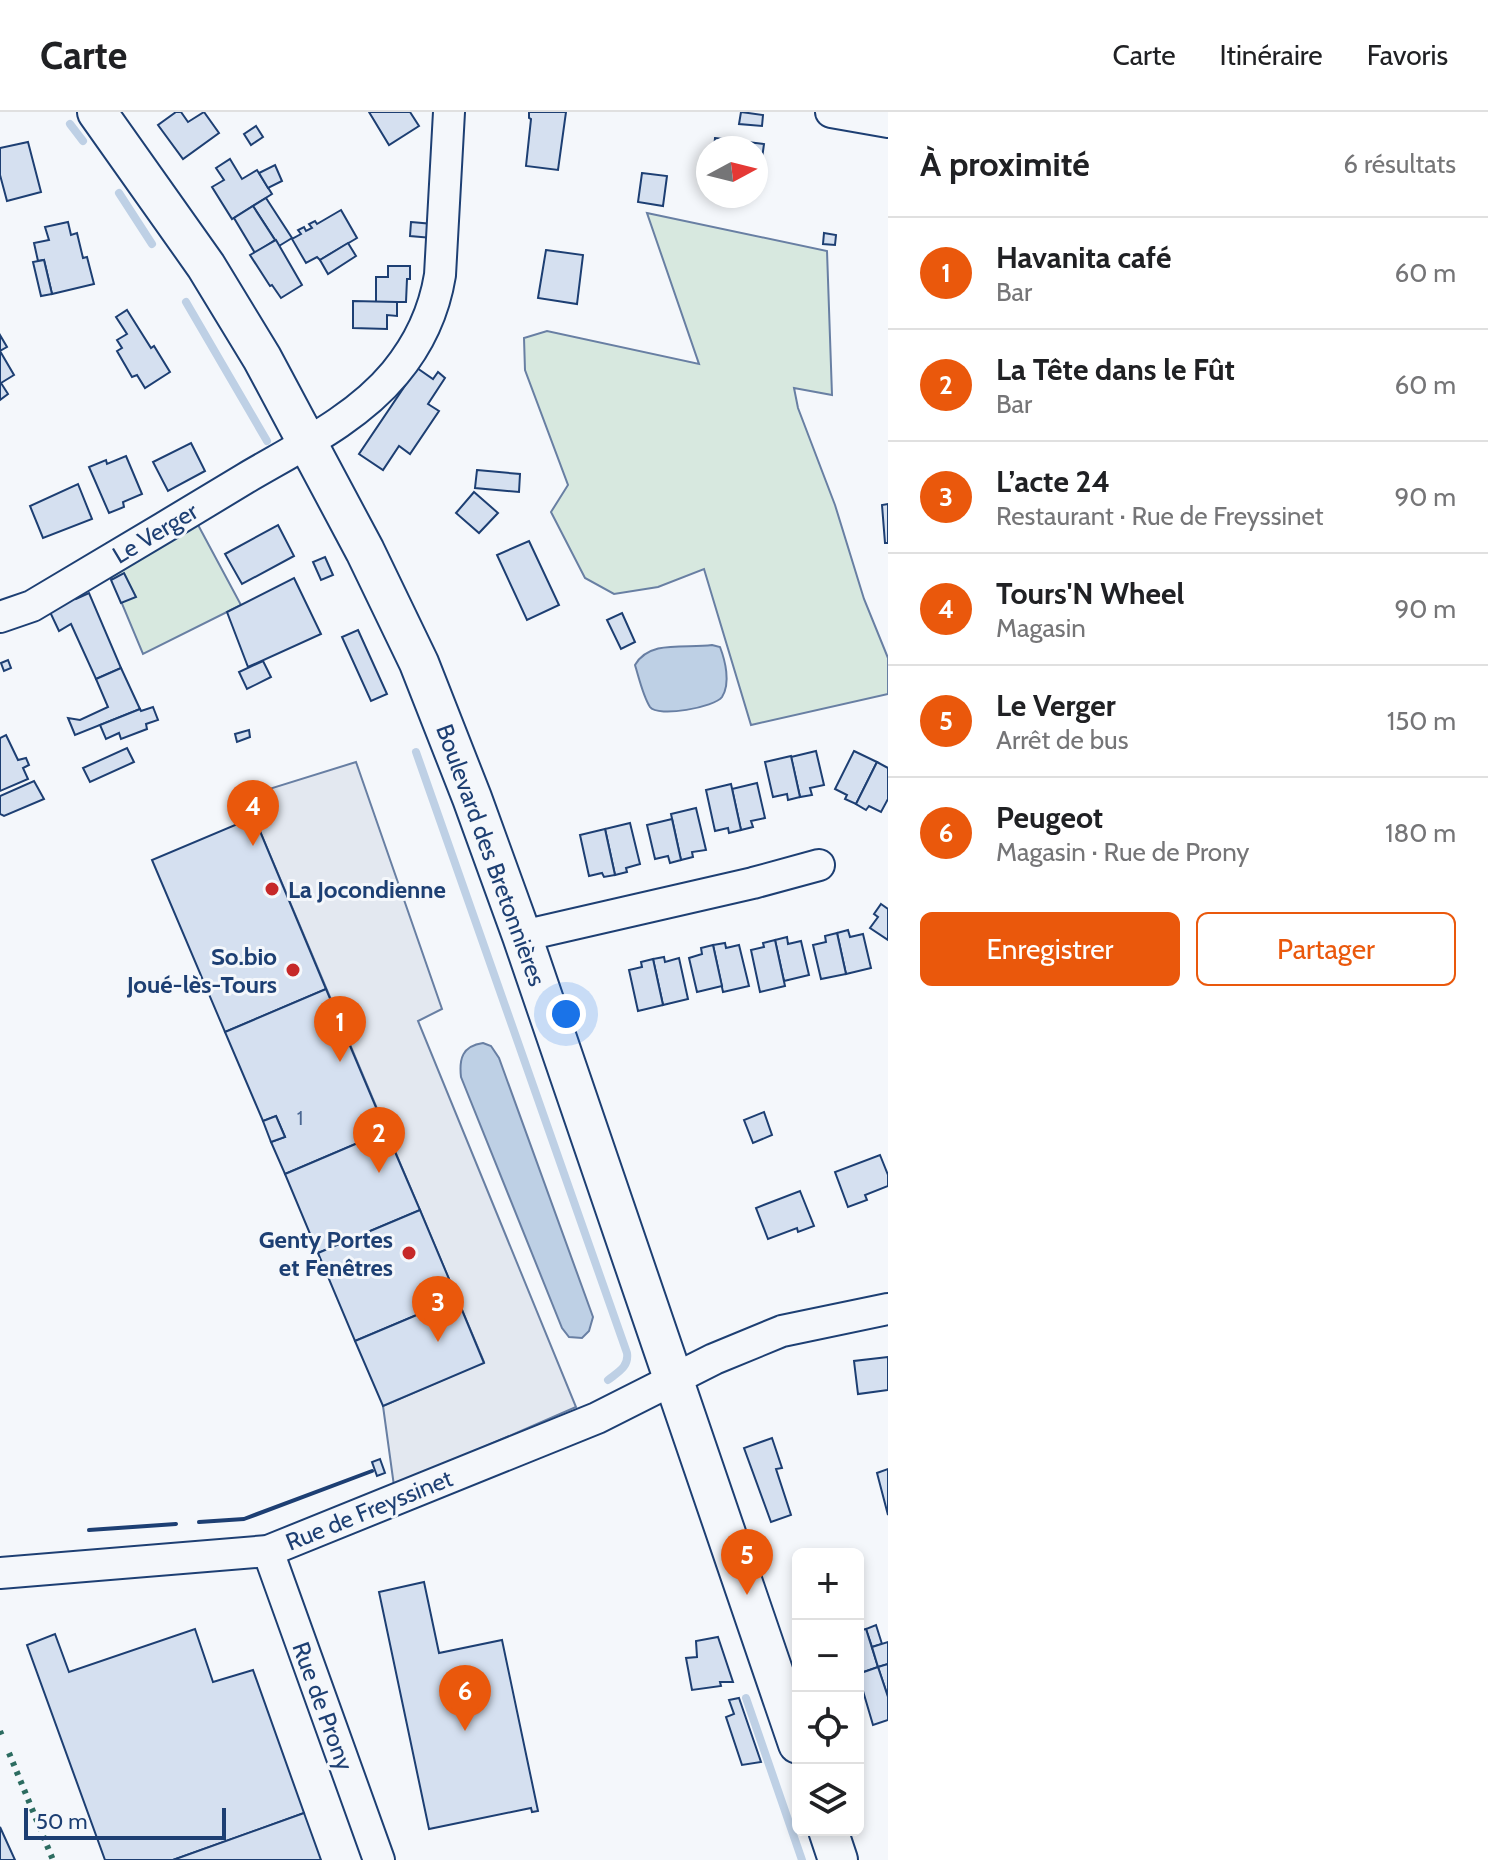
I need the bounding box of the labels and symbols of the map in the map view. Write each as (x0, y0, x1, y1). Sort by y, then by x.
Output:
north arrow (696, 136, 768, 208)
street label: Le Verger (107, 496, 203, 570)
street label: Boulevard des Bretonnières (430, 720, 552, 990)
pin: 4 (227, 780, 279, 846)
place label: La Jocondienne (288, 875, 446, 904)
marker: La Jocondienne (263, 880, 281, 898)
place label: So.bio Joué-lès-Tours (126, 942, 277, 999)
marker: So.bio Joué-lès-Tours (284, 961, 302, 979)
your location (546, 994, 586, 1034)
pin: 1 (314, 996, 366, 1062)
house number: 1 (297, 1106, 303, 1130)
pin: 2 (353, 1107, 405, 1173)
place label: Genty Portes et Fenêtres (259, 1225, 393, 1282)
marker: Genty Portes et Fenêtres (400, 1244, 418, 1262)
pin: 3 (412, 1276, 464, 1342)
street label: Rue de Freyssinet (281, 1463, 457, 1557)
pin: 5 (721, 1529, 773, 1595)
street label: Rue de Prony (286, 1638, 360, 1774)
pin: 6 (439, 1665, 491, 1731)
scale bar (24, 1804, 226, 1840)

